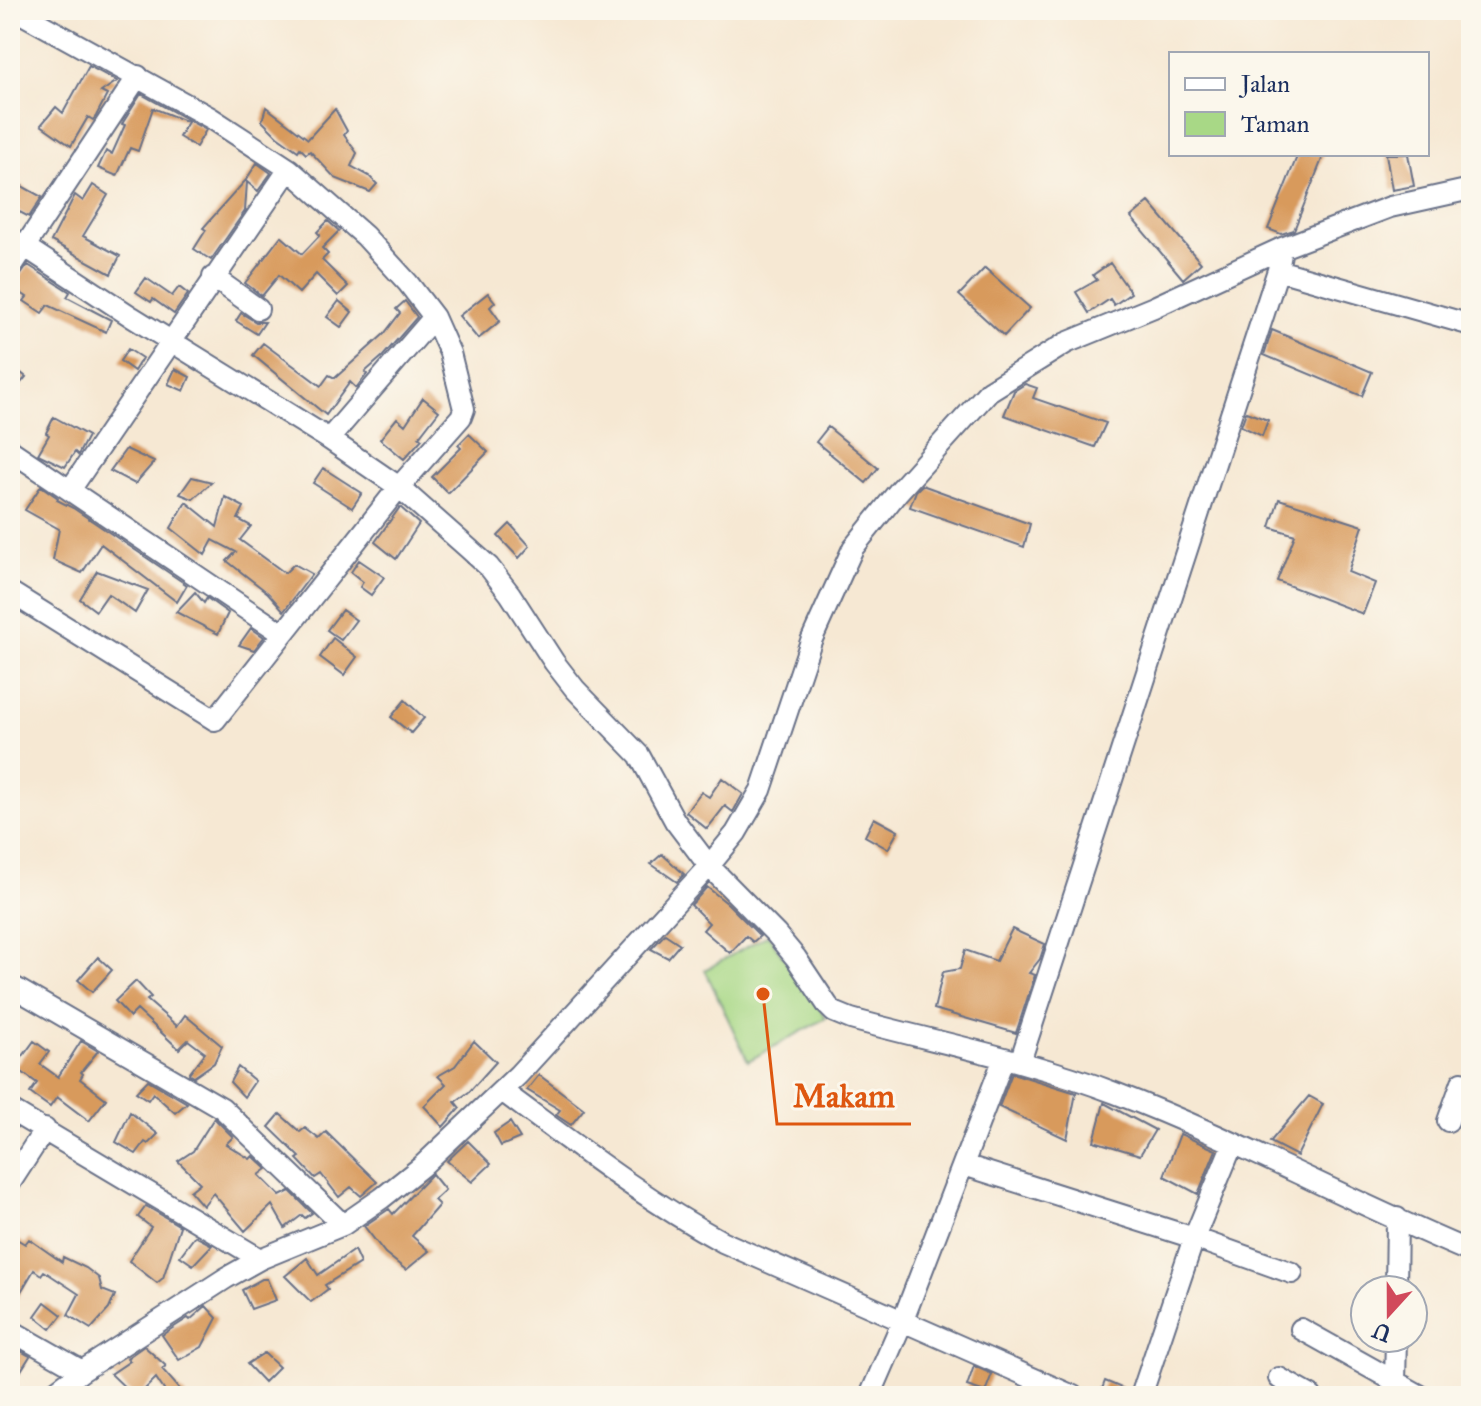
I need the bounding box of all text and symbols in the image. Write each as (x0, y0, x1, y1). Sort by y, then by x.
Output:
legend (1169, 52, 1429, 156)
text: Jalan (1238, 69, 1290, 99)
text: Taman (1241, 109, 1309, 139)
callout: Makam (777, 1068, 911, 1124)
text: Makam (793, 1077, 895, 1116)
north arrow (1349, 1274, 1429, 1354)
text: U (1368, 1316, 1395, 1348)

